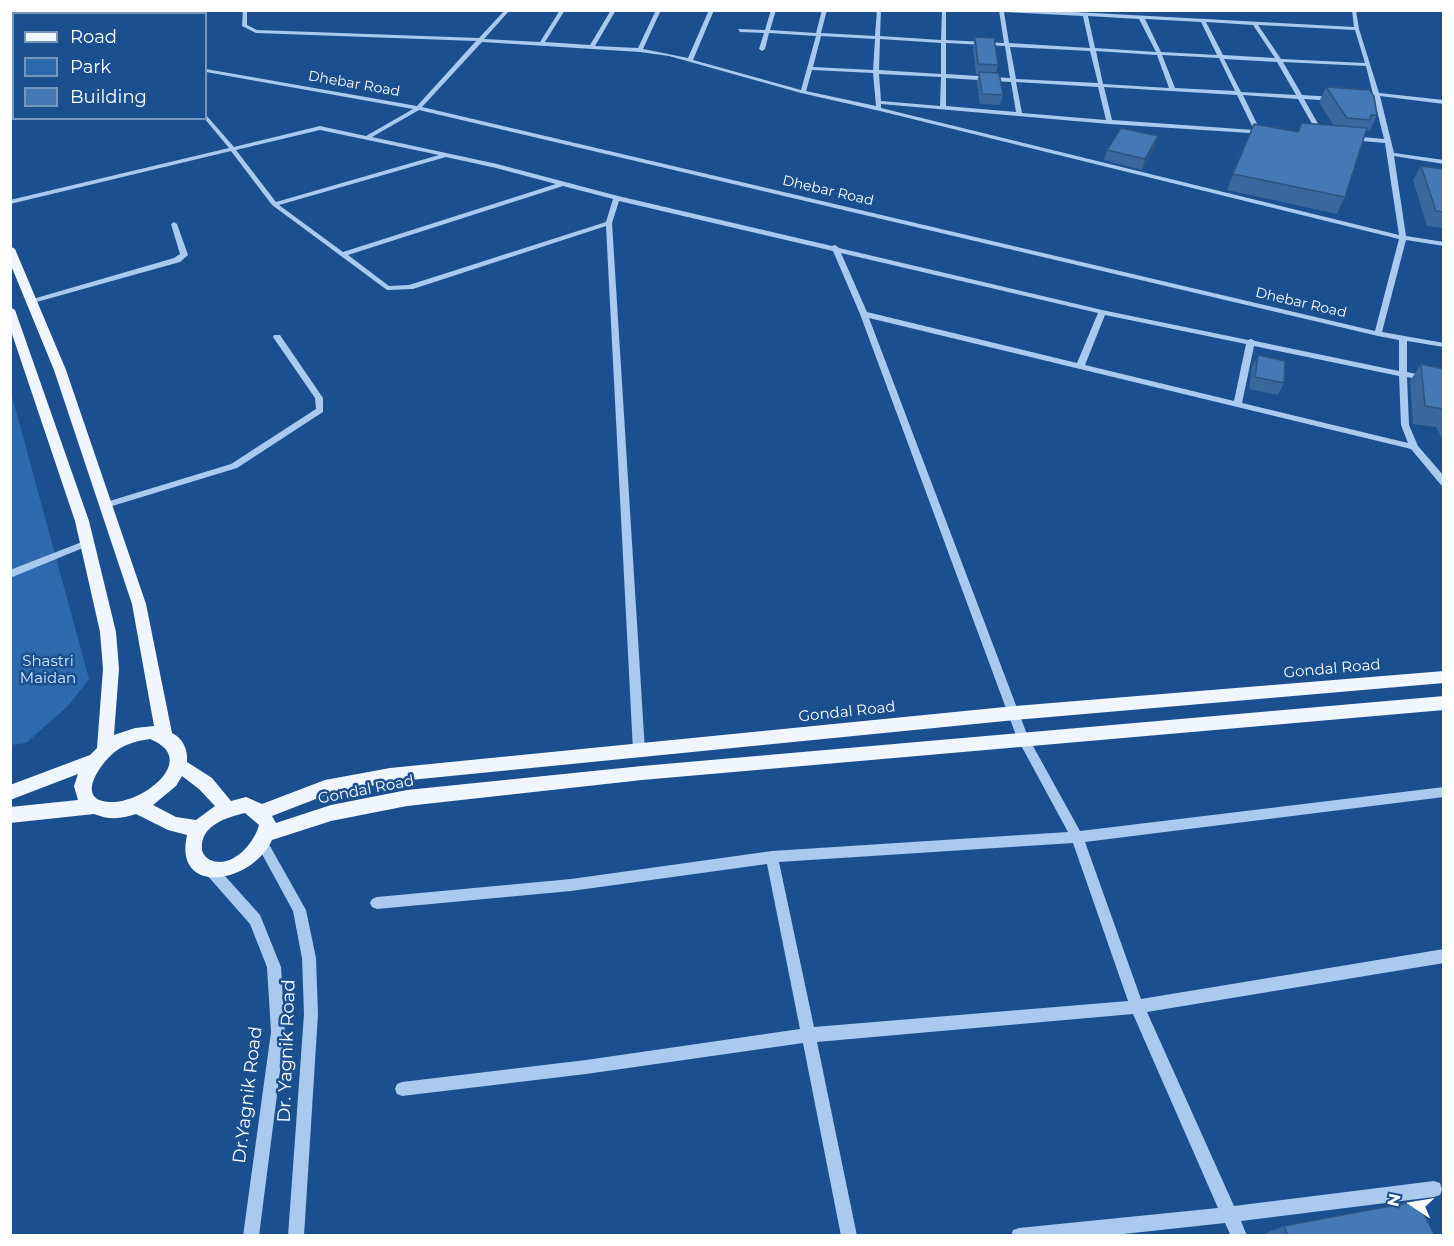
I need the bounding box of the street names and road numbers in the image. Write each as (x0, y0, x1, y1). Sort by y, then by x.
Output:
street label: Dhebar Road (307, 68, 401, 100)
street label: Dhebar Road (781, 172, 875, 210)
street label: Dhebar Road (1254, 284, 1348, 322)
street label: Gondal Road (1283, 656, 1381, 682)
street label: Gondal Road (798, 698, 896, 726)
street label: Gondal Road (317, 772, 415, 808)
street label: Dr. Yagnik Road (274, 979, 300, 1123)
street label: Dr.Yagnik Road (229, 1025, 267, 1165)

